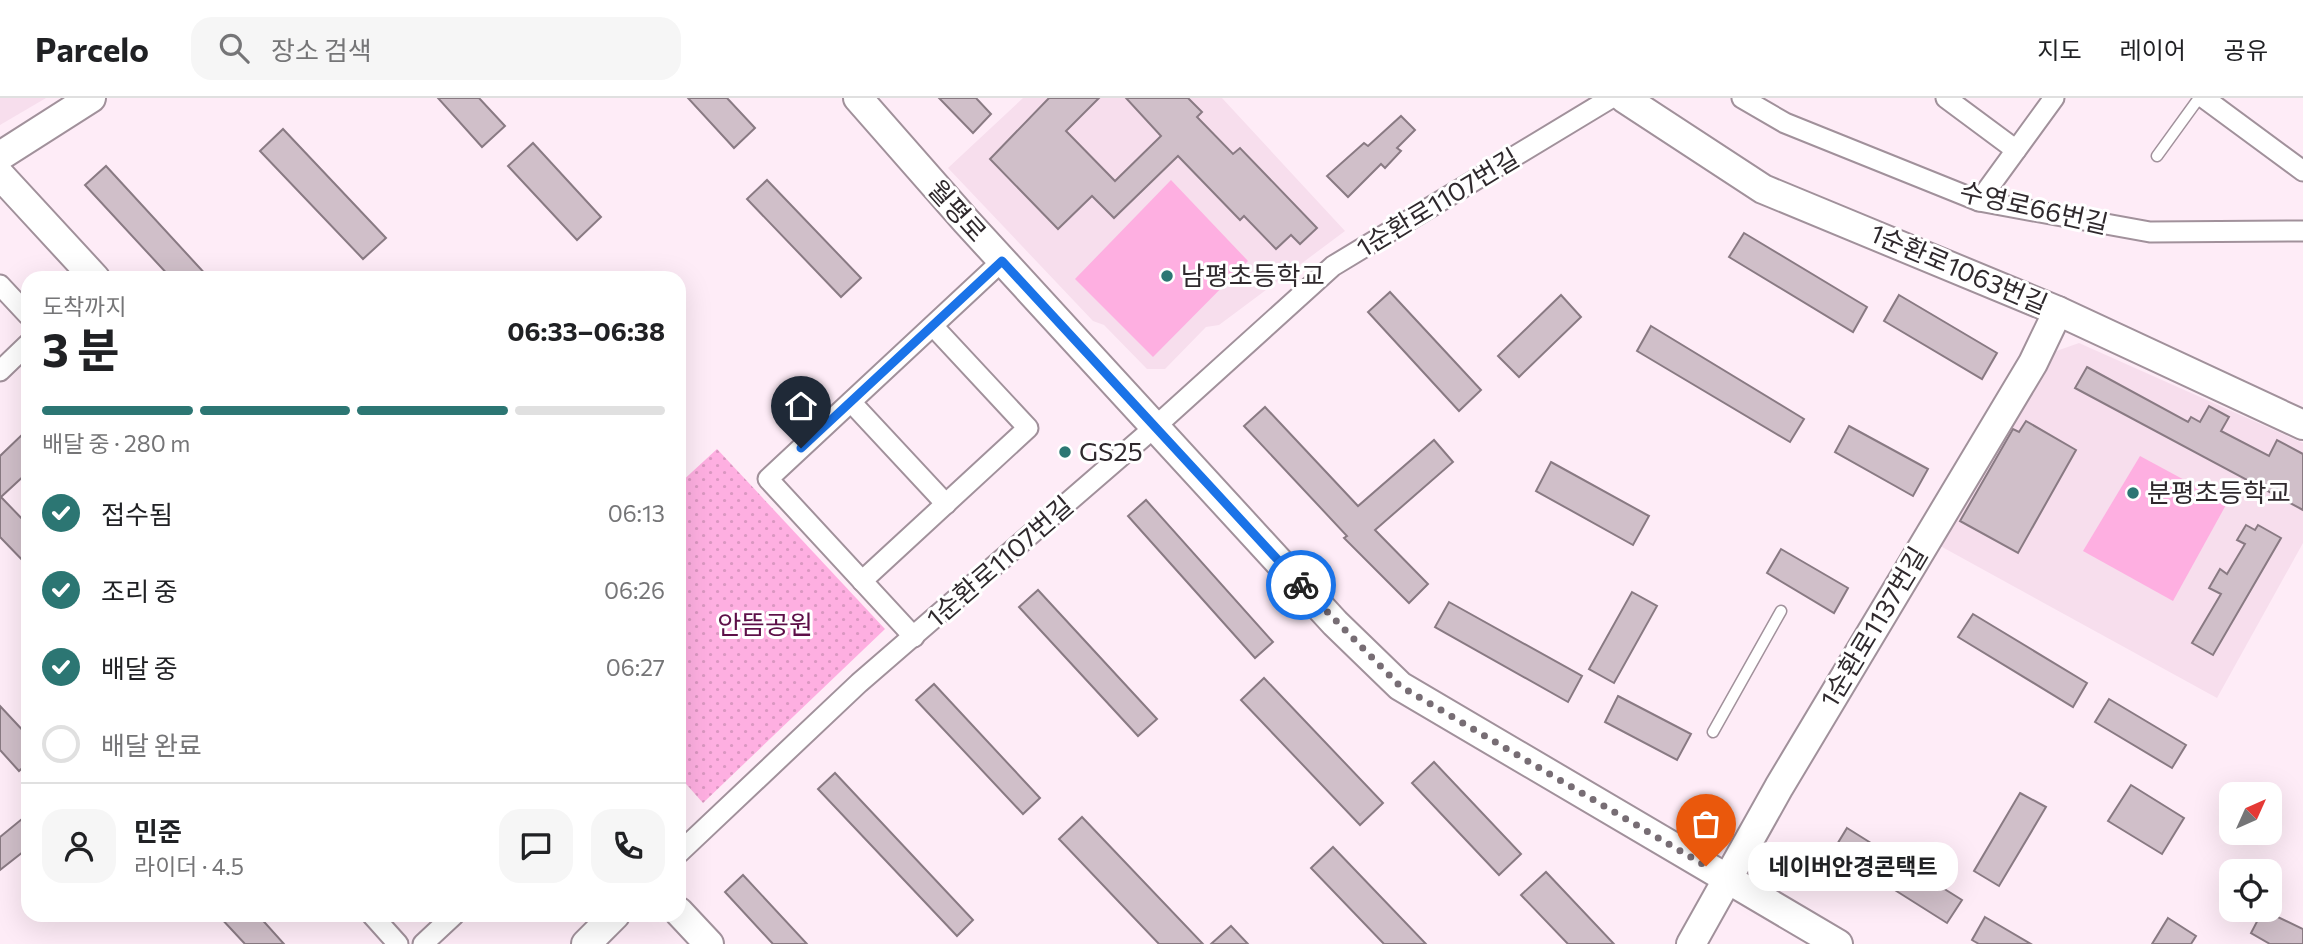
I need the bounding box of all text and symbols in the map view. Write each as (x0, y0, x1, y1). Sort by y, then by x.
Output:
search box (191, 17, 681, 80)
text: Parcelo (35, 28, 149, 69)
icon: search (215, 29, 253, 67)
text: 장소 검색 (271, 34, 372, 65)
text: 지도 (2037, 35, 2082, 64)
text: 레이어 (2120, 35, 2186, 64)
text: 공유 (2224, 35, 2268, 64)
street label: 1순환로1107번길 (1351, 141, 1524, 262)
street label: 월평로 (923, 173, 994, 247)
street label: 수영로66번길 (1957, 174, 2111, 239)
street label: 1순환로1063번길 (1866, 216, 2053, 319)
place label: 남평초등학교 (1181, 259, 1325, 290)
marker: 남평초등학교 (1159, 268, 1175, 284)
text: 도착까지 (42, 292, 127, 320)
text: 06:33–06:38 (507, 315, 665, 346)
text: 3 분 (42, 320, 120, 376)
pin (771, 376, 831, 448)
icon: home (782, 387, 820, 425)
text: 배달 중 · 280 m (42, 429, 190, 457)
place label: GS25 (1079, 435, 1143, 466)
marker: GS25 (1057, 444, 1073, 460)
place label: 분평초등학교 (2147, 476, 2291, 507)
marker: 분평초등학교 (2125, 485, 2141, 501)
street label: 1순환로1107번길 (920, 489, 1078, 633)
icon: check (42, 494, 80, 532)
text: 접수됨 (101, 498, 173, 529)
text: 06:13 (608, 499, 665, 527)
street label: 1순환로1137번길 (1813, 540, 1933, 712)
courier (1266, 550, 1336, 620)
icon: bike (1282, 566, 1320, 604)
icon: check (42, 571, 80, 609)
text: 조리 중 (101, 575, 178, 606)
text: 06:26 (604, 576, 665, 604)
park label: 안뜸공원 (717, 608, 813, 639)
icon: check (42, 648, 80, 686)
text: 배달 중 (101, 652, 178, 683)
text: 06:27 (606, 653, 665, 681)
text: 배달 완료 (101, 729, 202, 760)
north arrow (2219, 782, 2282, 845)
map controls (2219, 782, 2282, 922)
pin (1676, 794, 1736, 866)
icon: bag (1687, 805, 1725, 843)
button: person (42, 809, 116, 883)
button: chat (499, 809, 573, 883)
button: phone (591, 809, 665, 883)
text: 민준 (134, 815, 182, 846)
callout: 네이버안경콘택트 (1748, 842, 1958, 890)
text: 라이더 · 4.5 (134, 852, 244, 880)
text: 네이버안경콘택트 (1768, 852, 1938, 880)
button: locate (2219, 859, 2282, 922)

